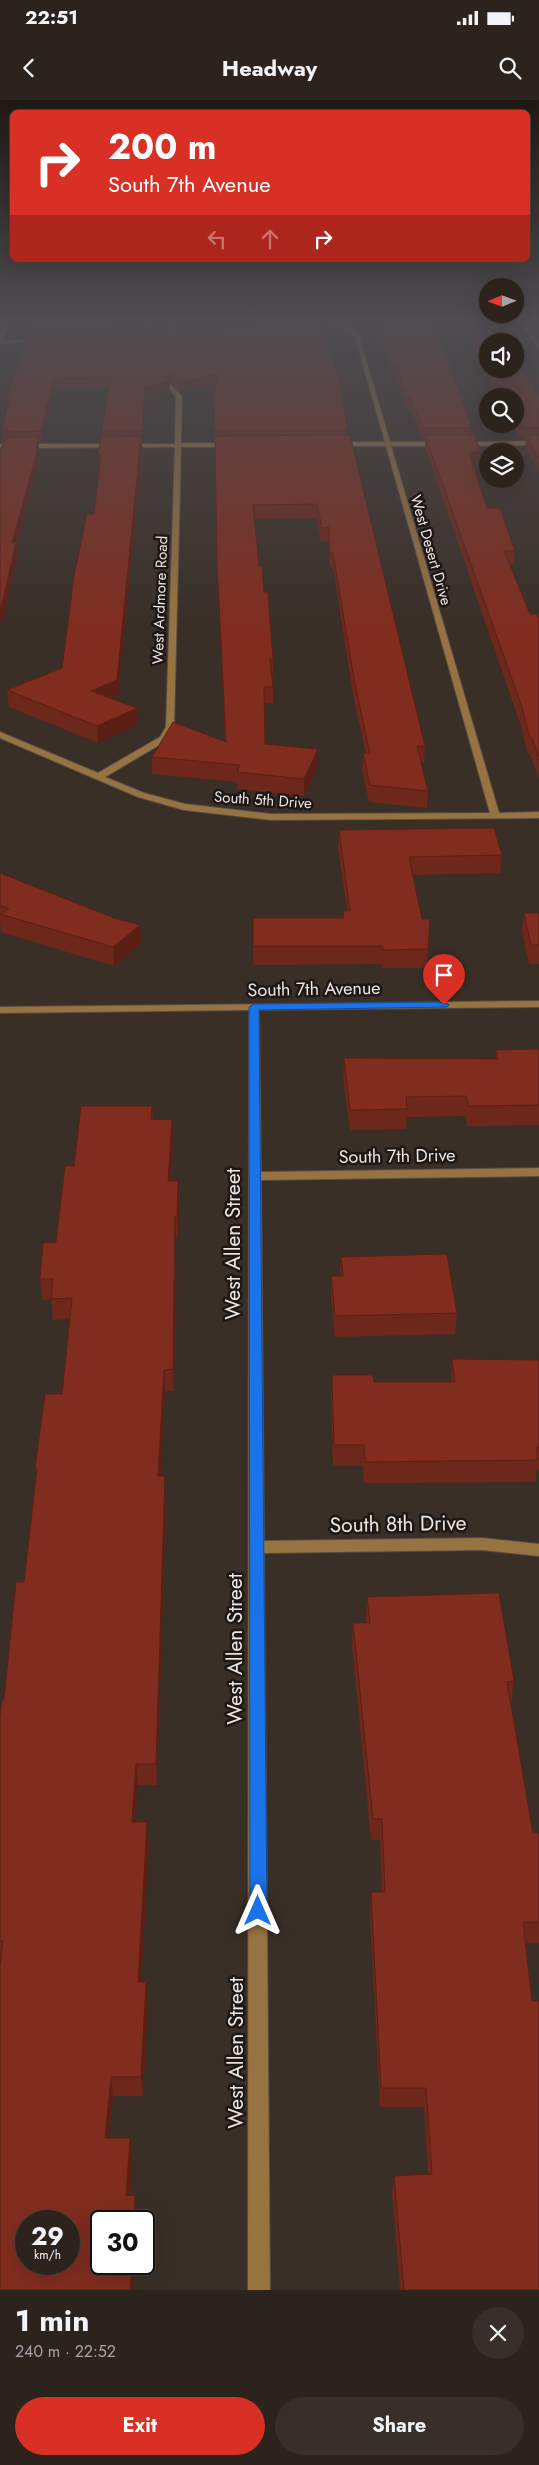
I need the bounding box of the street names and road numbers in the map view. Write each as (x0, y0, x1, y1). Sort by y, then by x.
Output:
street label: West Desert Drive (405, 492, 457, 608)
street label: West Ardmore Road (147, 535, 173, 665)
street label: South 5th Drive (213, 786, 313, 814)
street label: South 7th Avenue (247, 975, 381, 1003)
street label: South 7th Drive (338, 1142, 456, 1170)
street label: West Allen Street (218, 1168, 248, 1320)
street label: South 8th Drive (329, 1508, 467, 1540)
street label: West Allen Street (220, 1573, 250, 1725)
street label: West Allen Street (221, 1977, 251, 2129)

